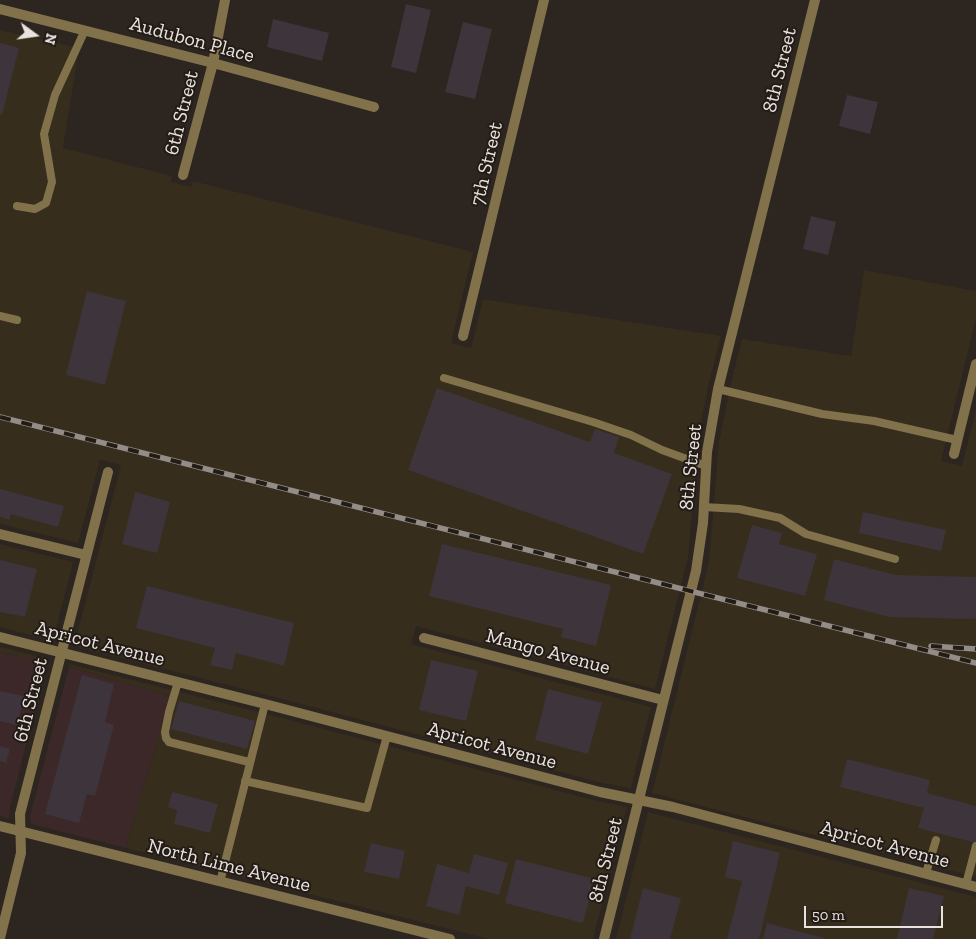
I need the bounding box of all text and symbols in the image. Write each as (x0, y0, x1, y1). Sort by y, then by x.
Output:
north arrow (10, 10, 60, 60)
street label: Audubon Place (127, 12, 257, 68)
street label: 8th Street (758, 25, 802, 115)
text: N (41, 32, 60, 46)
street label: 6th Street (160, 68, 204, 158)
street label: 7th Street (466, 120, 508, 208)
street label: 8th Street (675, 423, 707, 511)
street label: Apricot Avenue (33, 616, 167, 672)
street label: Mango Avenue (483, 624, 613, 680)
street label: 6th Street (9, 655, 53, 745)
street label: Apricot Avenue (425, 717, 559, 775)
street label: 8th Street (584, 815, 628, 905)
street label: Apricot Avenue (818, 816, 952, 874)
street label: North Lime Avenue (145, 834, 313, 898)
scale bar (806, 896, 945, 928)
text: 50 m (812, 906, 845, 924)

